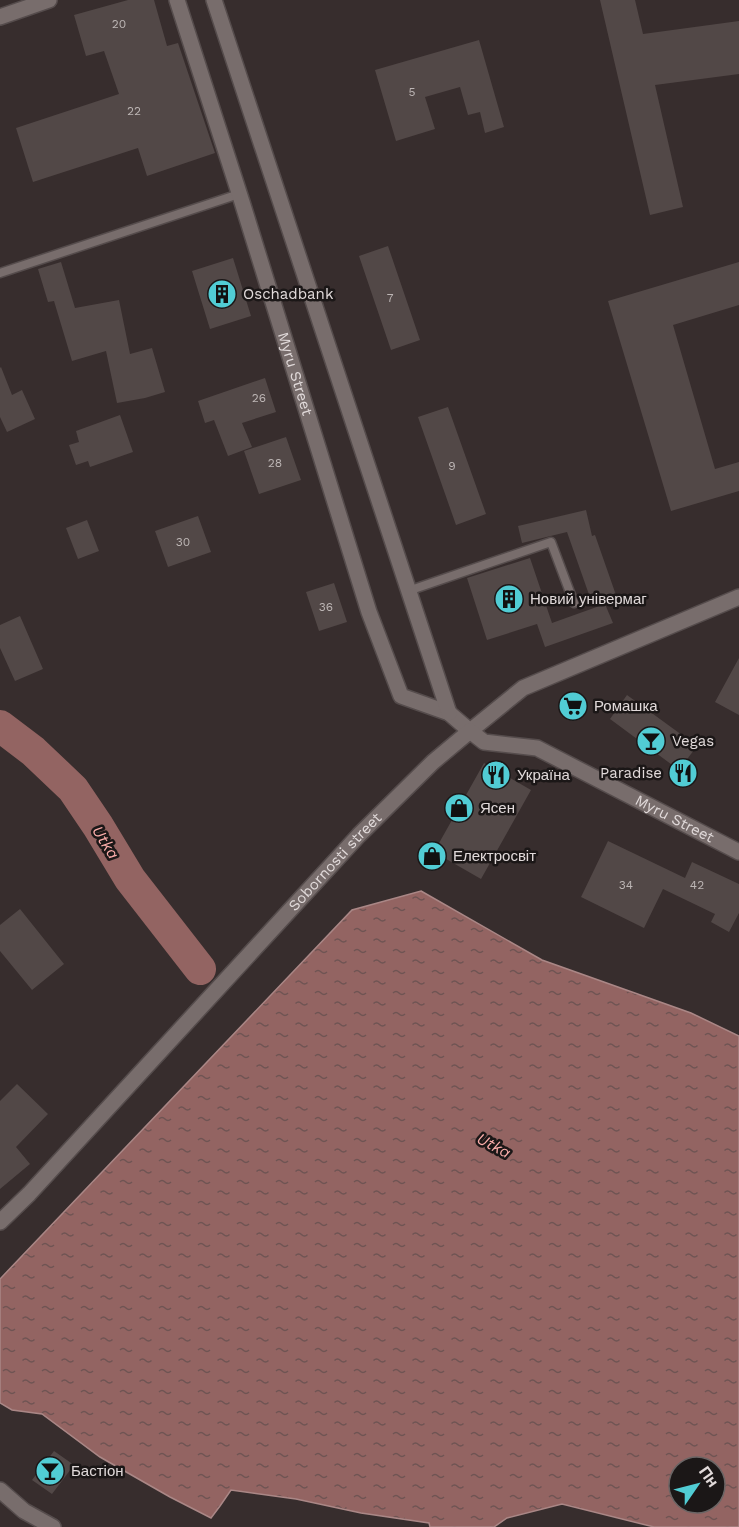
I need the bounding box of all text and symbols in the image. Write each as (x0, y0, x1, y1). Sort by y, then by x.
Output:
house number: 20 (112, 17, 126, 31)
house number: 5 (409, 85, 416, 99)
house number: 22 (127, 104, 141, 118)
building icon: Oschadbank (206, 278, 238, 310)
place label: Oschadbank (243, 285, 334, 303)
house number: 7 (387, 291, 394, 305)
street label: Myru Street (274, 330, 317, 418)
house number: 26 (252, 391, 266, 405)
house number: 28 (268, 456, 282, 470)
house number: 9 (448, 459, 456, 473)
house number: 30 (176, 535, 190, 549)
building icon: Новий універмаг (493, 583, 525, 615)
place label: Новий універмаг (530, 590, 647, 608)
house number: 36 (319, 600, 333, 614)
supermarket icon: Ромашка (557, 690, 589, 722)
place label: Ромашка (594, 697, 658, 715)
bar icon: Vegas (635, 725, 667, 757)
place label: Vegas (672, 732, 714, 750)
restaurant icon: Paradise (667, 757, 699, 789)
restaurant icon: Україна (480, 759, 512, 791)
place label: Paradise (600, 764, 662, 782)
place label: Україна (517, 766, 571, 784)
street label: Myru Street (632, 791, 718, 847)
shop icon: Ясен (443, 792, 475, 824)
place label: Ясен (480, 799, 515, 817)
street label: Sobornosti street (285, 808, 386, 915)
water label: Utka (88, 822, 123, 863)
shop icon: Електросвіт (416, 840, 448, 872)
place label: Електросвіт (453, 847, 536, 865)
house number: 34 (619, 878, 633, 892)
house number: 42 (690, 878, 704, 892)
water label: Utka (474, 1129, 514, 1162)
bar icon: Бастіон (34, 1455, 66, 1487)
north arrow (667, 1455, 727, 1515)
place label: Бастіон (71, 1462, 124, 1480)
text: Пн (695, 1463, 723, 1491)

